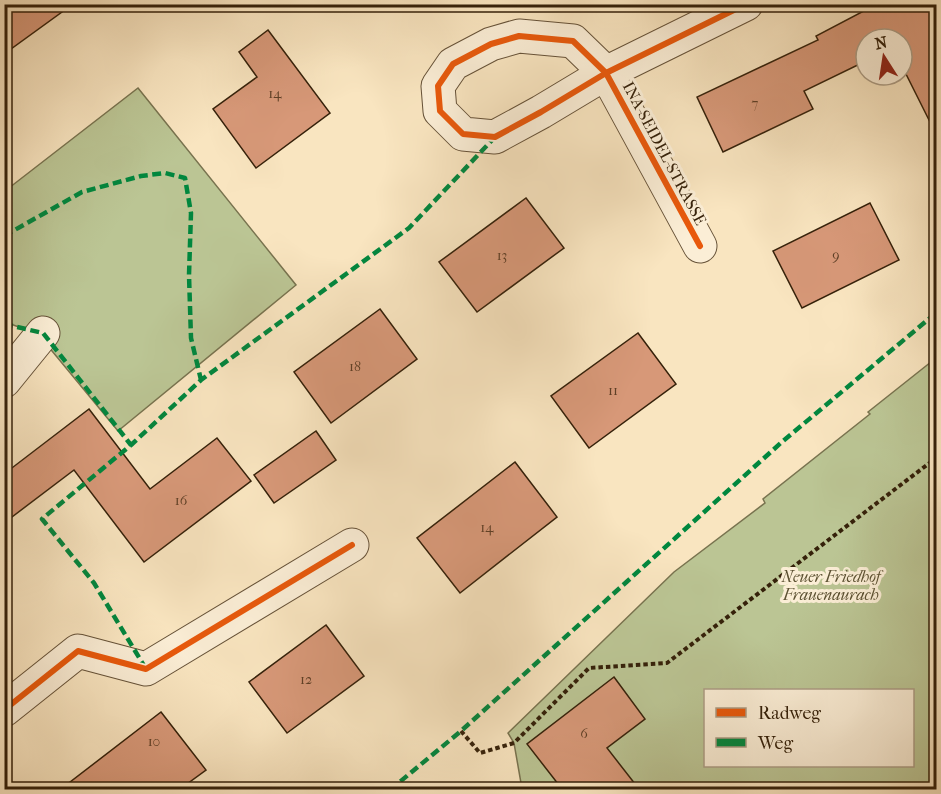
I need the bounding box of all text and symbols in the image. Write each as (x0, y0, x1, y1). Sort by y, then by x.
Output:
north arrow (854, 27, 914, 87)
text: N (873, 32, 890, 53)
street label: INA-SEIDEL-STRASSE (619, 78, 711, 228)
house number: 14 (268, 85, 282, 102)
house number: 7 (752, 95, 759, 112)
house number: 13 (497, 247, 507, 264)
house number: 9 (832, 247, 840, 264)
house number: 18 (349, 358, 361, 375)
house number: 11 (608, 382, 618, 399)
house number: 16 (175, 492, 188, 509)
house number: 14 (480, 519, 494, 536)
park label: Neuer Friedhof Frauenaurach (781, 567, 884, 604)
house number: 12 (300, 671, 312, 688)
legend (704, 689, 914, 767)
text: Radweg (758, 703, 821, 724)
house number: 6 (580, 725, 588, 742)
house number: 10 (148, 733, 160, 750)
text: Weg (757, 733, 793, 754)

